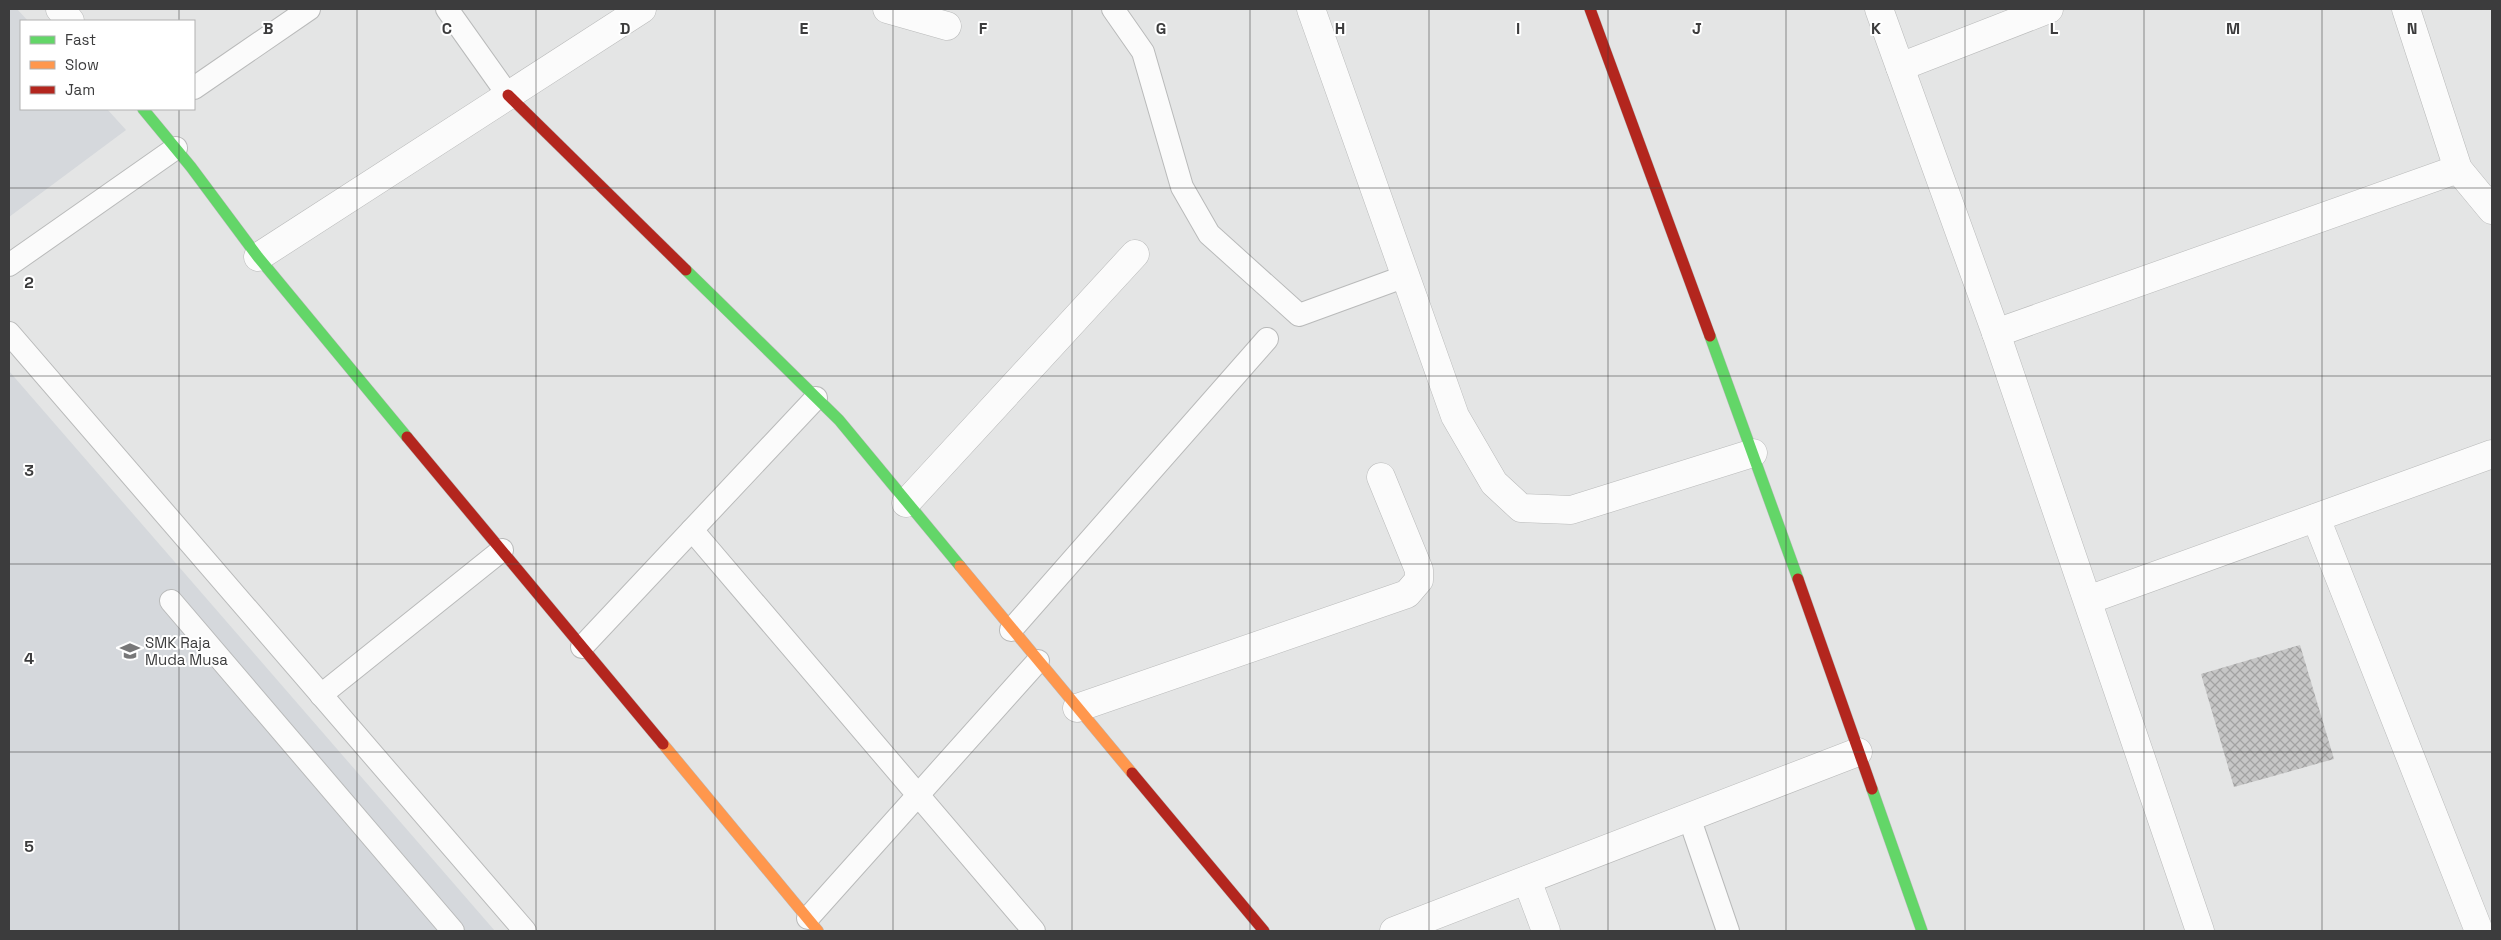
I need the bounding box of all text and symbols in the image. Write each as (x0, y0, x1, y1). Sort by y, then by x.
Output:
text: B (263, 18, 273, 39)
text: C (442, 18, 452, 39)
text: D (620, 18, 630, 39)
text: E (800, 18, 809, 39)
text: F (979, 18, 988, 39)
text: G (1156, 18, 1166, 39)
text: H (1335, 18, 1345, 39)
text: I (1516, 18, 1520, 39)
text: J (1692, 18, 1702, 39)
text: K (1871, 18, 1881, 39)
text: L (2050, 18, 2059, 39)
text: M (2226, 18, 2240, 39)
text: N (2407, 18, 2417, 39)
legend (20, 20, 195, 110)
text: Fast (65, 30, 96, 49)
text: Slow (65, 55, 99, 74)
text: Jam (65, 80, 95, 99)
text: 2 (24, 272, 34, 293)
text: 3 (24, 460, 34, 481)
place label: SMK Raja Muda Musa (145, 633, 228, 669)
school or university icon: SMK Raja Muda Musa (119, 640, 141, 662)
text: 4 (24, 648, 34, 669)
text: 5 (24, 836, 34, 857)

